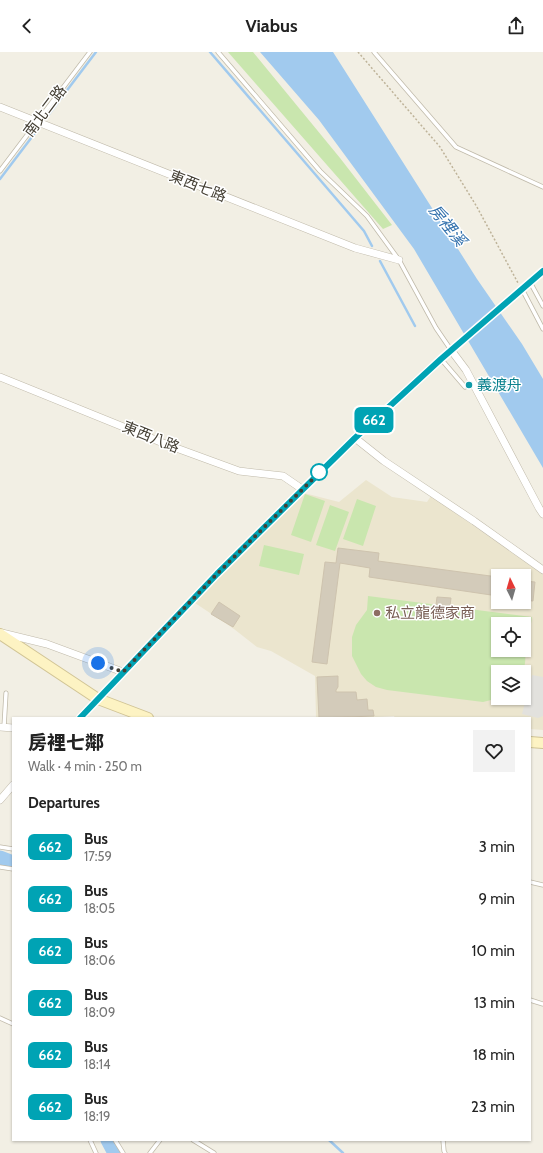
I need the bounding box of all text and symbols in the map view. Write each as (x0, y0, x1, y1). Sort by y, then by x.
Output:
icon: back (16, 15, 38, 37)
text: Viabus (245, 15, 298, 37)
icon: share (505, 15, 527, 37)
street label: 南北二路 (20, 82, 70, 140)
street label: 東西七路 (167, 166, 229, 206)
water label: 房裡溪 (425, 201, 471, 251)
place label: 義渡舟 (477, 376, 522, 394)
marker: 義渡舟 (464, 380, 474, 390)
line badge: 662 (351, 407, 397, 433)
text: 662 (362, 411, 386, 429)
street label: 東西八路 (120, 417, 182, 457)
unlabelled marker (310, 463, 328, 481)
north arrow (491, 569, 531, 609)
map controls (491, 569, 531, 705)
place label: 私立龍德家商 (385, 604, 475, 622)
marker: 私立龍德家商 (372, 608, 382, 618)
button: locate (491, 617, 531, 657)
your location (88, 653, 108, 673)
button: layers (491, 665, 531, 705)
button: heart (473, 730, 515, 772)
text: 房裡七鄰 (28, 731, 104, 754)
text: Walk · 4 min · 250 m (28, 758, 142, 774)
text: Departures (28, 794, 100, 812)
text: Bus (84, 830, 108, 848)
text: 662 (38, 838, 62, 856)
text: 3 min (479, 838, 515, 856)
text: 17:59 (84, 848, 112, 864)
text: Bus (84, 882, 108, 900)
text: 662 (38, 890, 62, 908)
text: 9 min (478, 890, 515, 908)
text: 18:05 (84, 900, 115, 916)
text: Bus (84, 934, 108, 952)
text: 662 (38, 942, 62, 960)
text: 10 min (472, 942, 515, 960)
text: 18:06 (84, 952, 115, 968)
text: Bus (84, 986, 108, 1004)
text: 662 (38, 994, 62, 1012)
text: 13 min (474, 994, 515, 1012)
text: 18:09 (84, 1004, 115, 1020)
text: Bus (84, 1038, 108, 1056)
text: 662 (38, 1046, 62, 1064)
text: 18 min (473, 1046, 515, 1064)
text: 18:14 (84, 1056, 111, 1072)
text: Bus (84, 1090, 108, 1108)
text: 662 (38, 1098, 62, 1116)
text: 23 min (471, 1098, 515, 1116)
text: 18:19 (84, 1108, 110, 1124)

